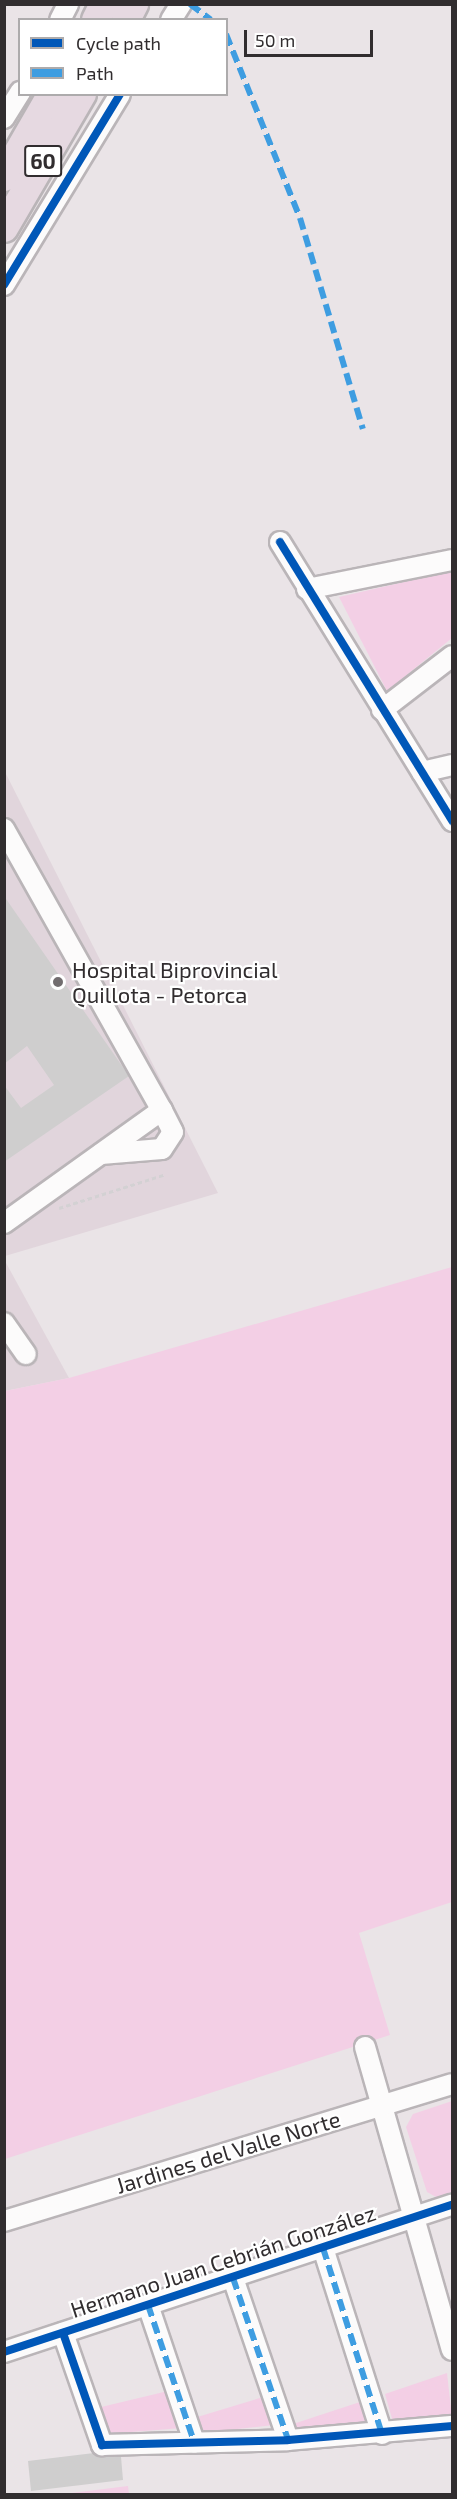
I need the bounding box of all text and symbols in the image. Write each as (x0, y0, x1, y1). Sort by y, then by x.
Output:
legend (18, 18, 228, 96)
scale bar (247, 18, 376, 56)
text: 50 m (255, 29, 295, 51)
text: Cycle path (76, 32, 161, 54)
text: Path (76, 62, 114, 84)
road number: 60 (24, 143, 63, 179)
place label: Hospital Biprovincial Quillota - Petorca (72, 956, 278, 1008)
marker: Hospital Biprovincial Quillota - Petorca (49, 973, 67, 991)
street label: Jardines del Valle Norte (112, 2105, 344, 2199)
street label: Hermano Juan Cebrián González (67, 2199, 379, 2323)

